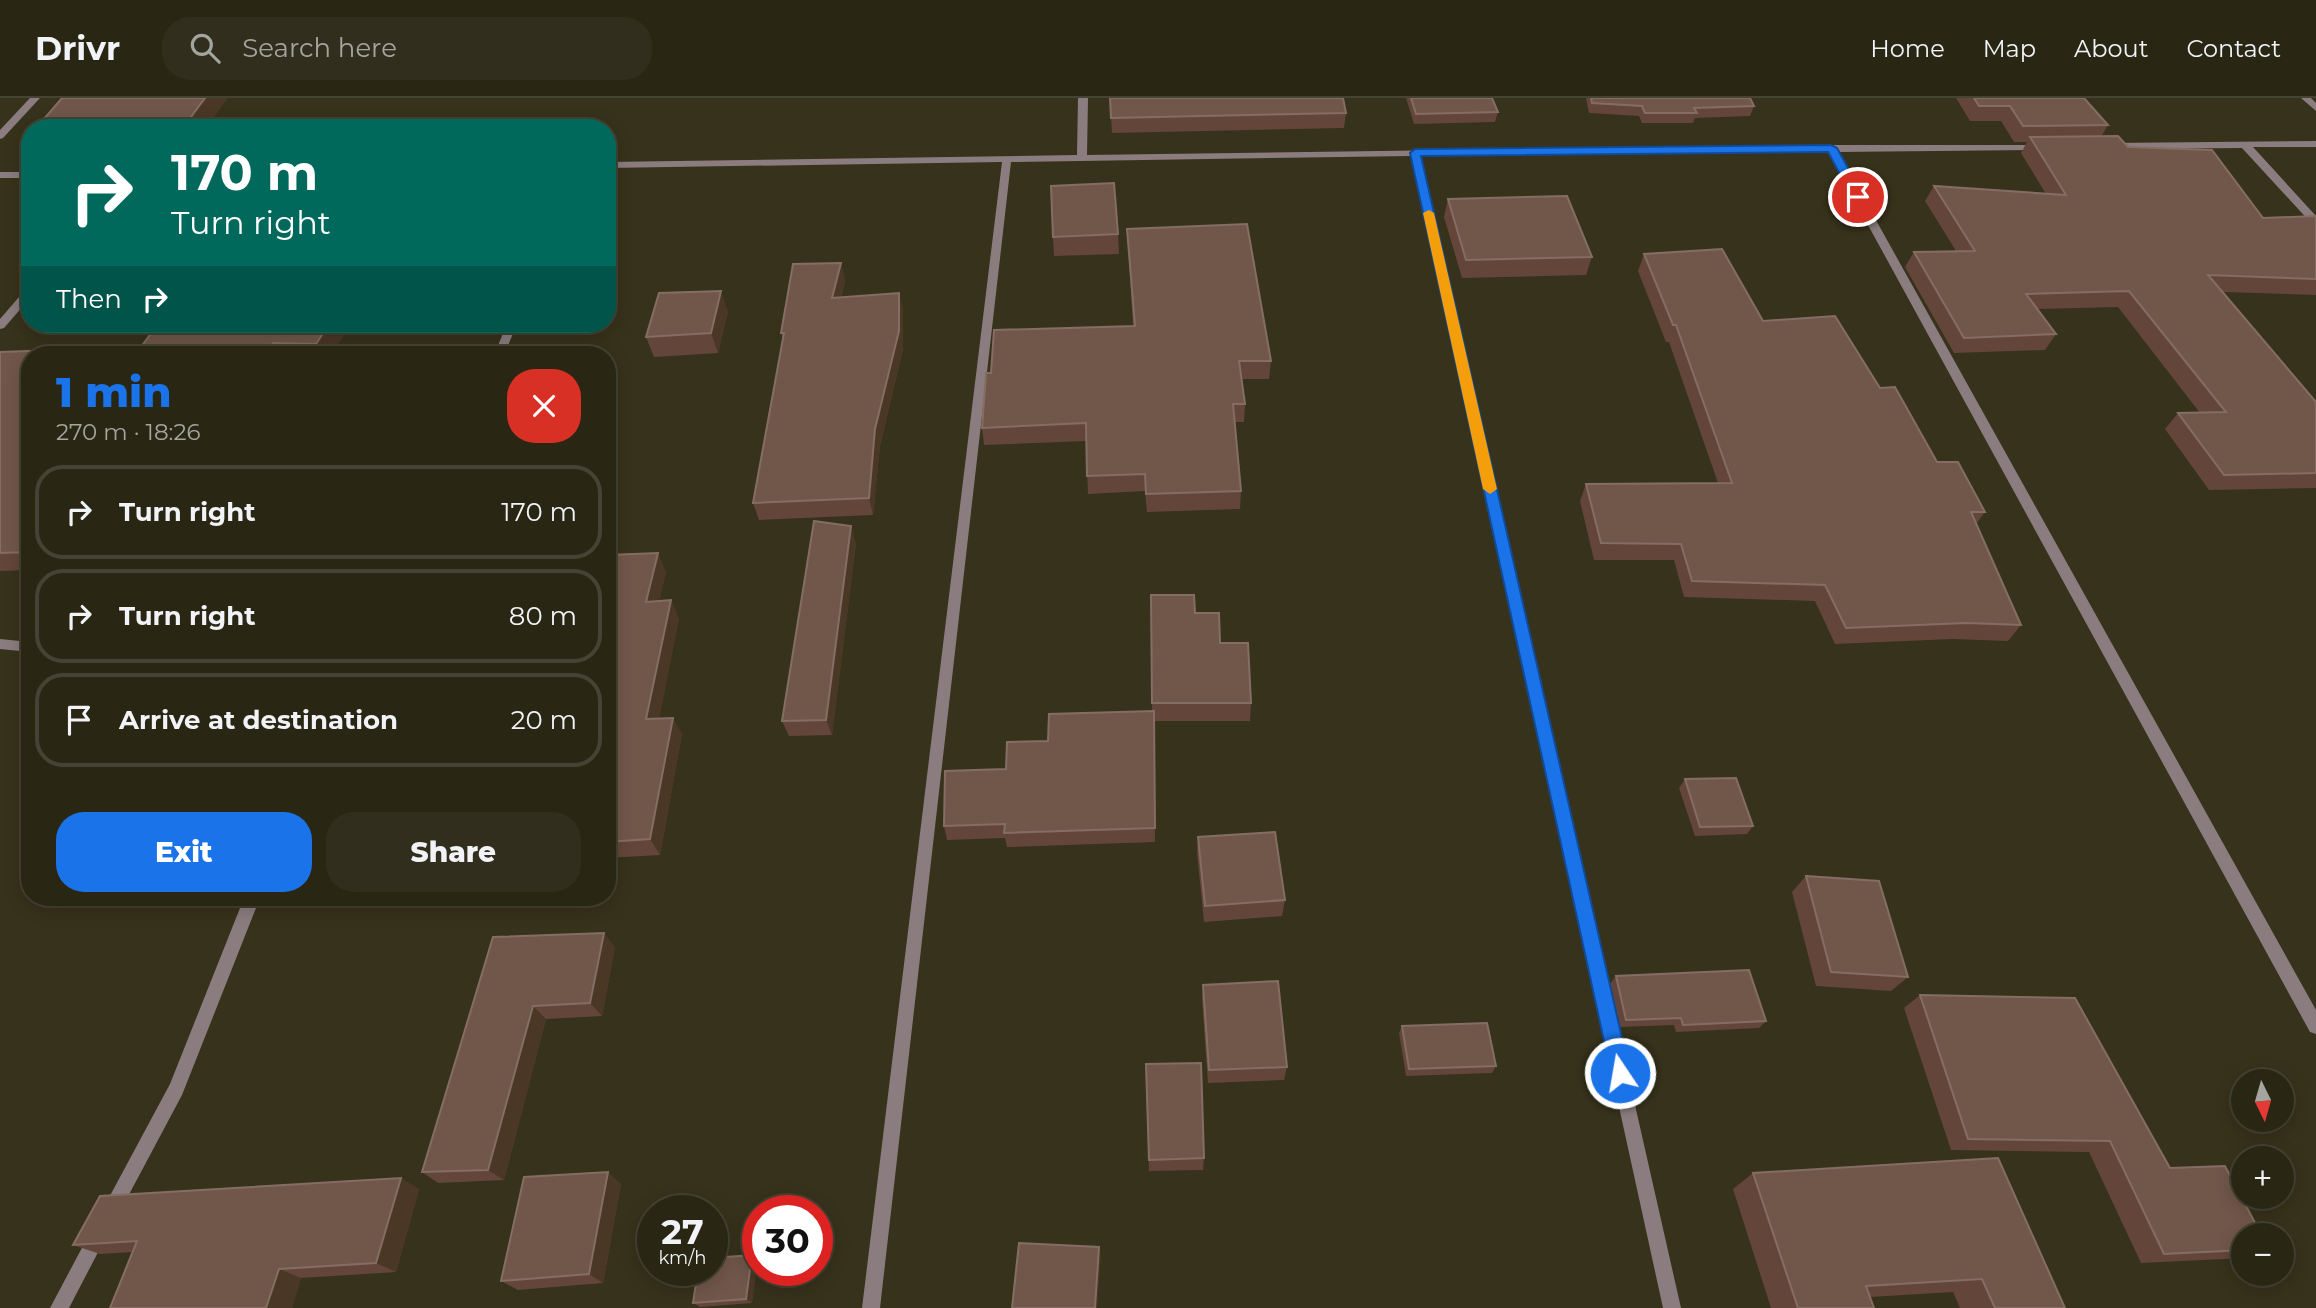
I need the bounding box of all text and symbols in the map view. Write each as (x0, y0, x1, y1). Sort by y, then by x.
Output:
search box (162, 17, 652, 80)
text: Drivr (35, 28, 120, 68)
icon: search (186, 29, 224, 67)
text: Search here (242, 32, 397, 64)
text: Home (1870, 34, 1945, 63)
text: Map (1983, 34, 2036, 63)
text: About (2074, 34, 2148, 63)
text: Contact (2186, 34, 2281, 63)
text: 170 m (171, 143, 318, 202)
icon: right (56, 147, 147, 238)
pin (1828, 167, 1888, 227)
icon: arrive (1839, 178, 1877, 216)
text: Turn right (171, 203, 331, 242)
icon: right (136, 280, 174, 318)
text: Then (56, 283, 122, 315)
text: 1 min (56, 366, 172, 418)
button: close (507, 369, 581, 443)
text: 270 m · 18:26 (56, 418, 200, 446)
icon: right (60, 493, 98, 531)
text: Turn right (119, 496, 255, 528)
text: 170 m (501, 496, 577, 528)
icon: right (60, 597, 98, 635)
text: Turn right (119, 600, 255, 632)
text: 80 m (509, 600, 577, 632)
icon: arrive (60, 701, 98, 739)
text: Arrive at destination (119, 704, 398, 736)
text: 20 m (511, 704, 577, 736)
button: Exit (56, 812, 312, 892)
button: Share (326, 812, 581, 892)
position arrow (1583, 1036, 1657, 1110)
north arrow (2231, 1069, 2294, 1132)
map controls (2231, 1069, 2294, 1286)
button: + (2231, 1146, 2294, 1209)
speed limit sign: 30 (742, 1195, 833, 1286)
text: 27 (661, 1210, 704, 1253)
button: − (2231, 1223, 2294, 1286)
text: km/h (658, 1247, 707, 1269)

